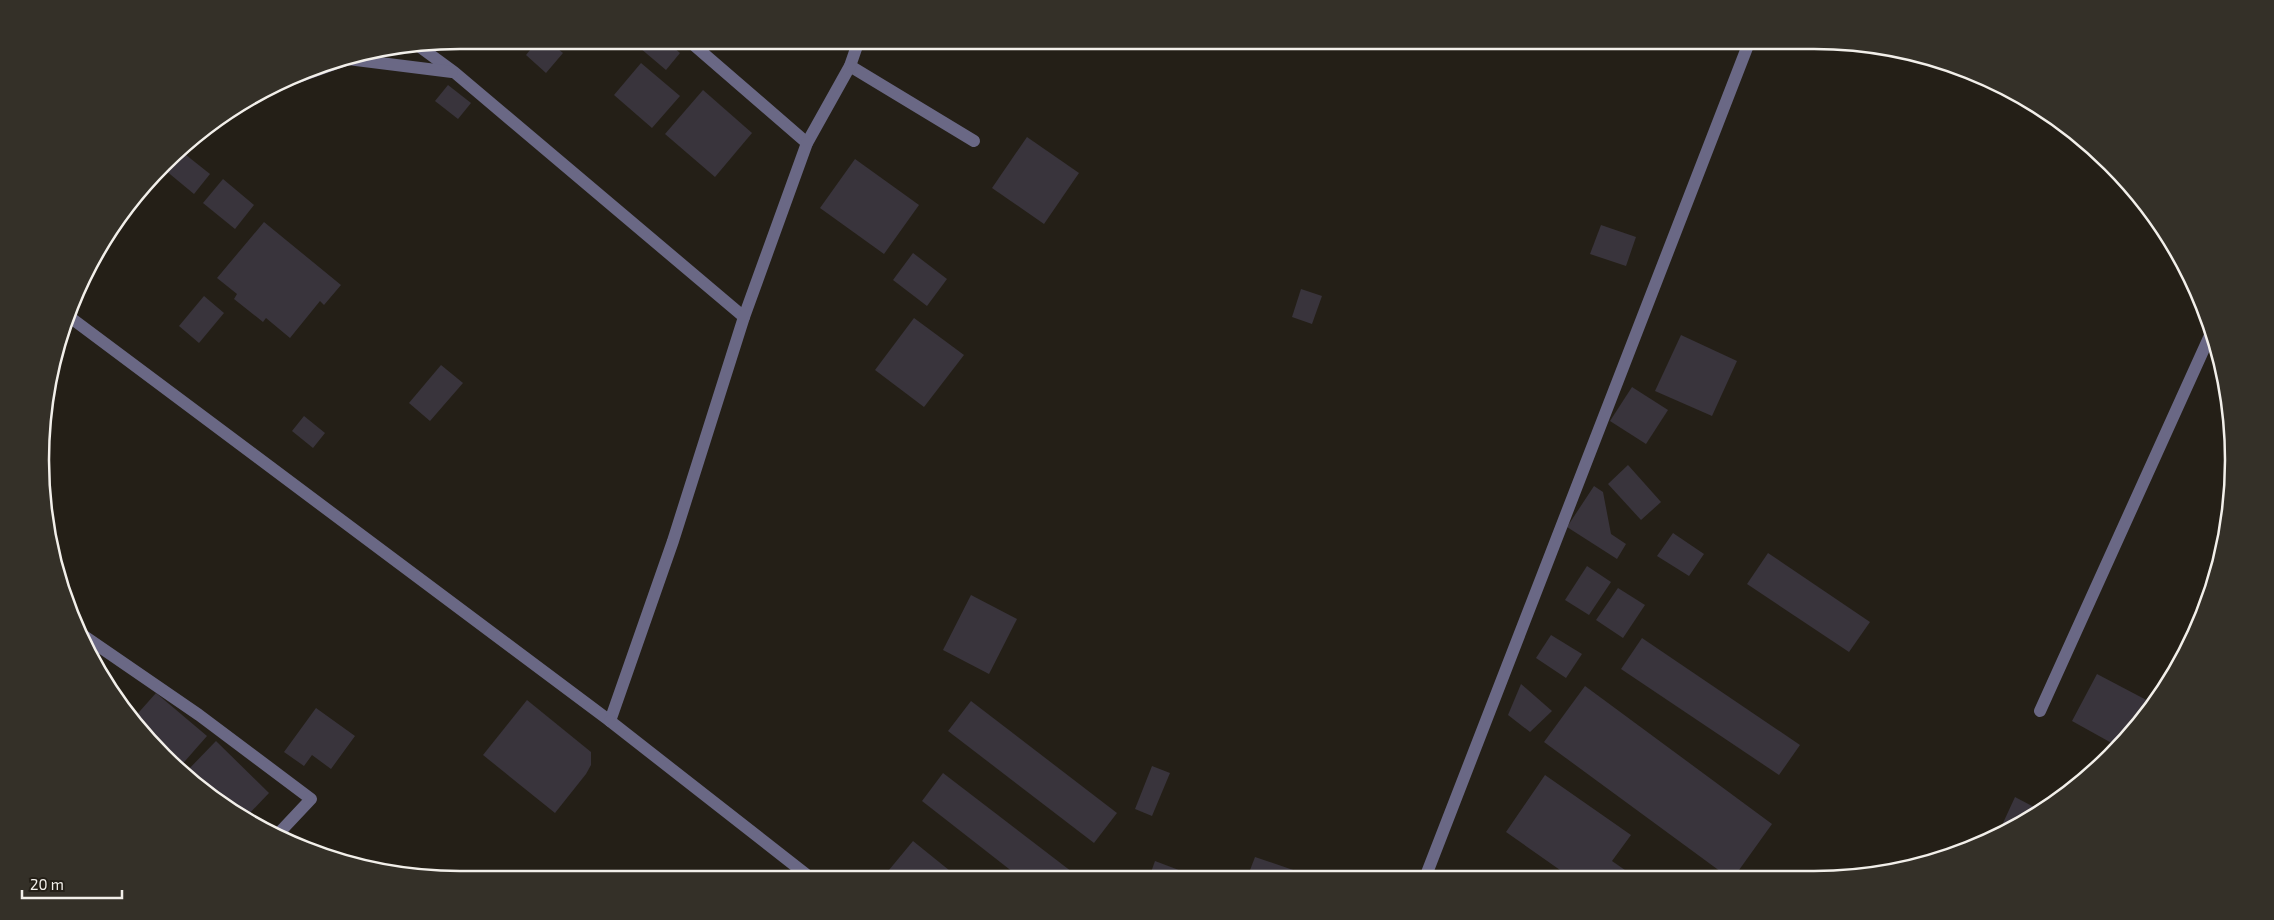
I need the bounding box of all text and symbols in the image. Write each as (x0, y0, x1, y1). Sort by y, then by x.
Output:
scale bar (22, 868, 122, 900)
text: 20 m (30, 875, 64, 893)

